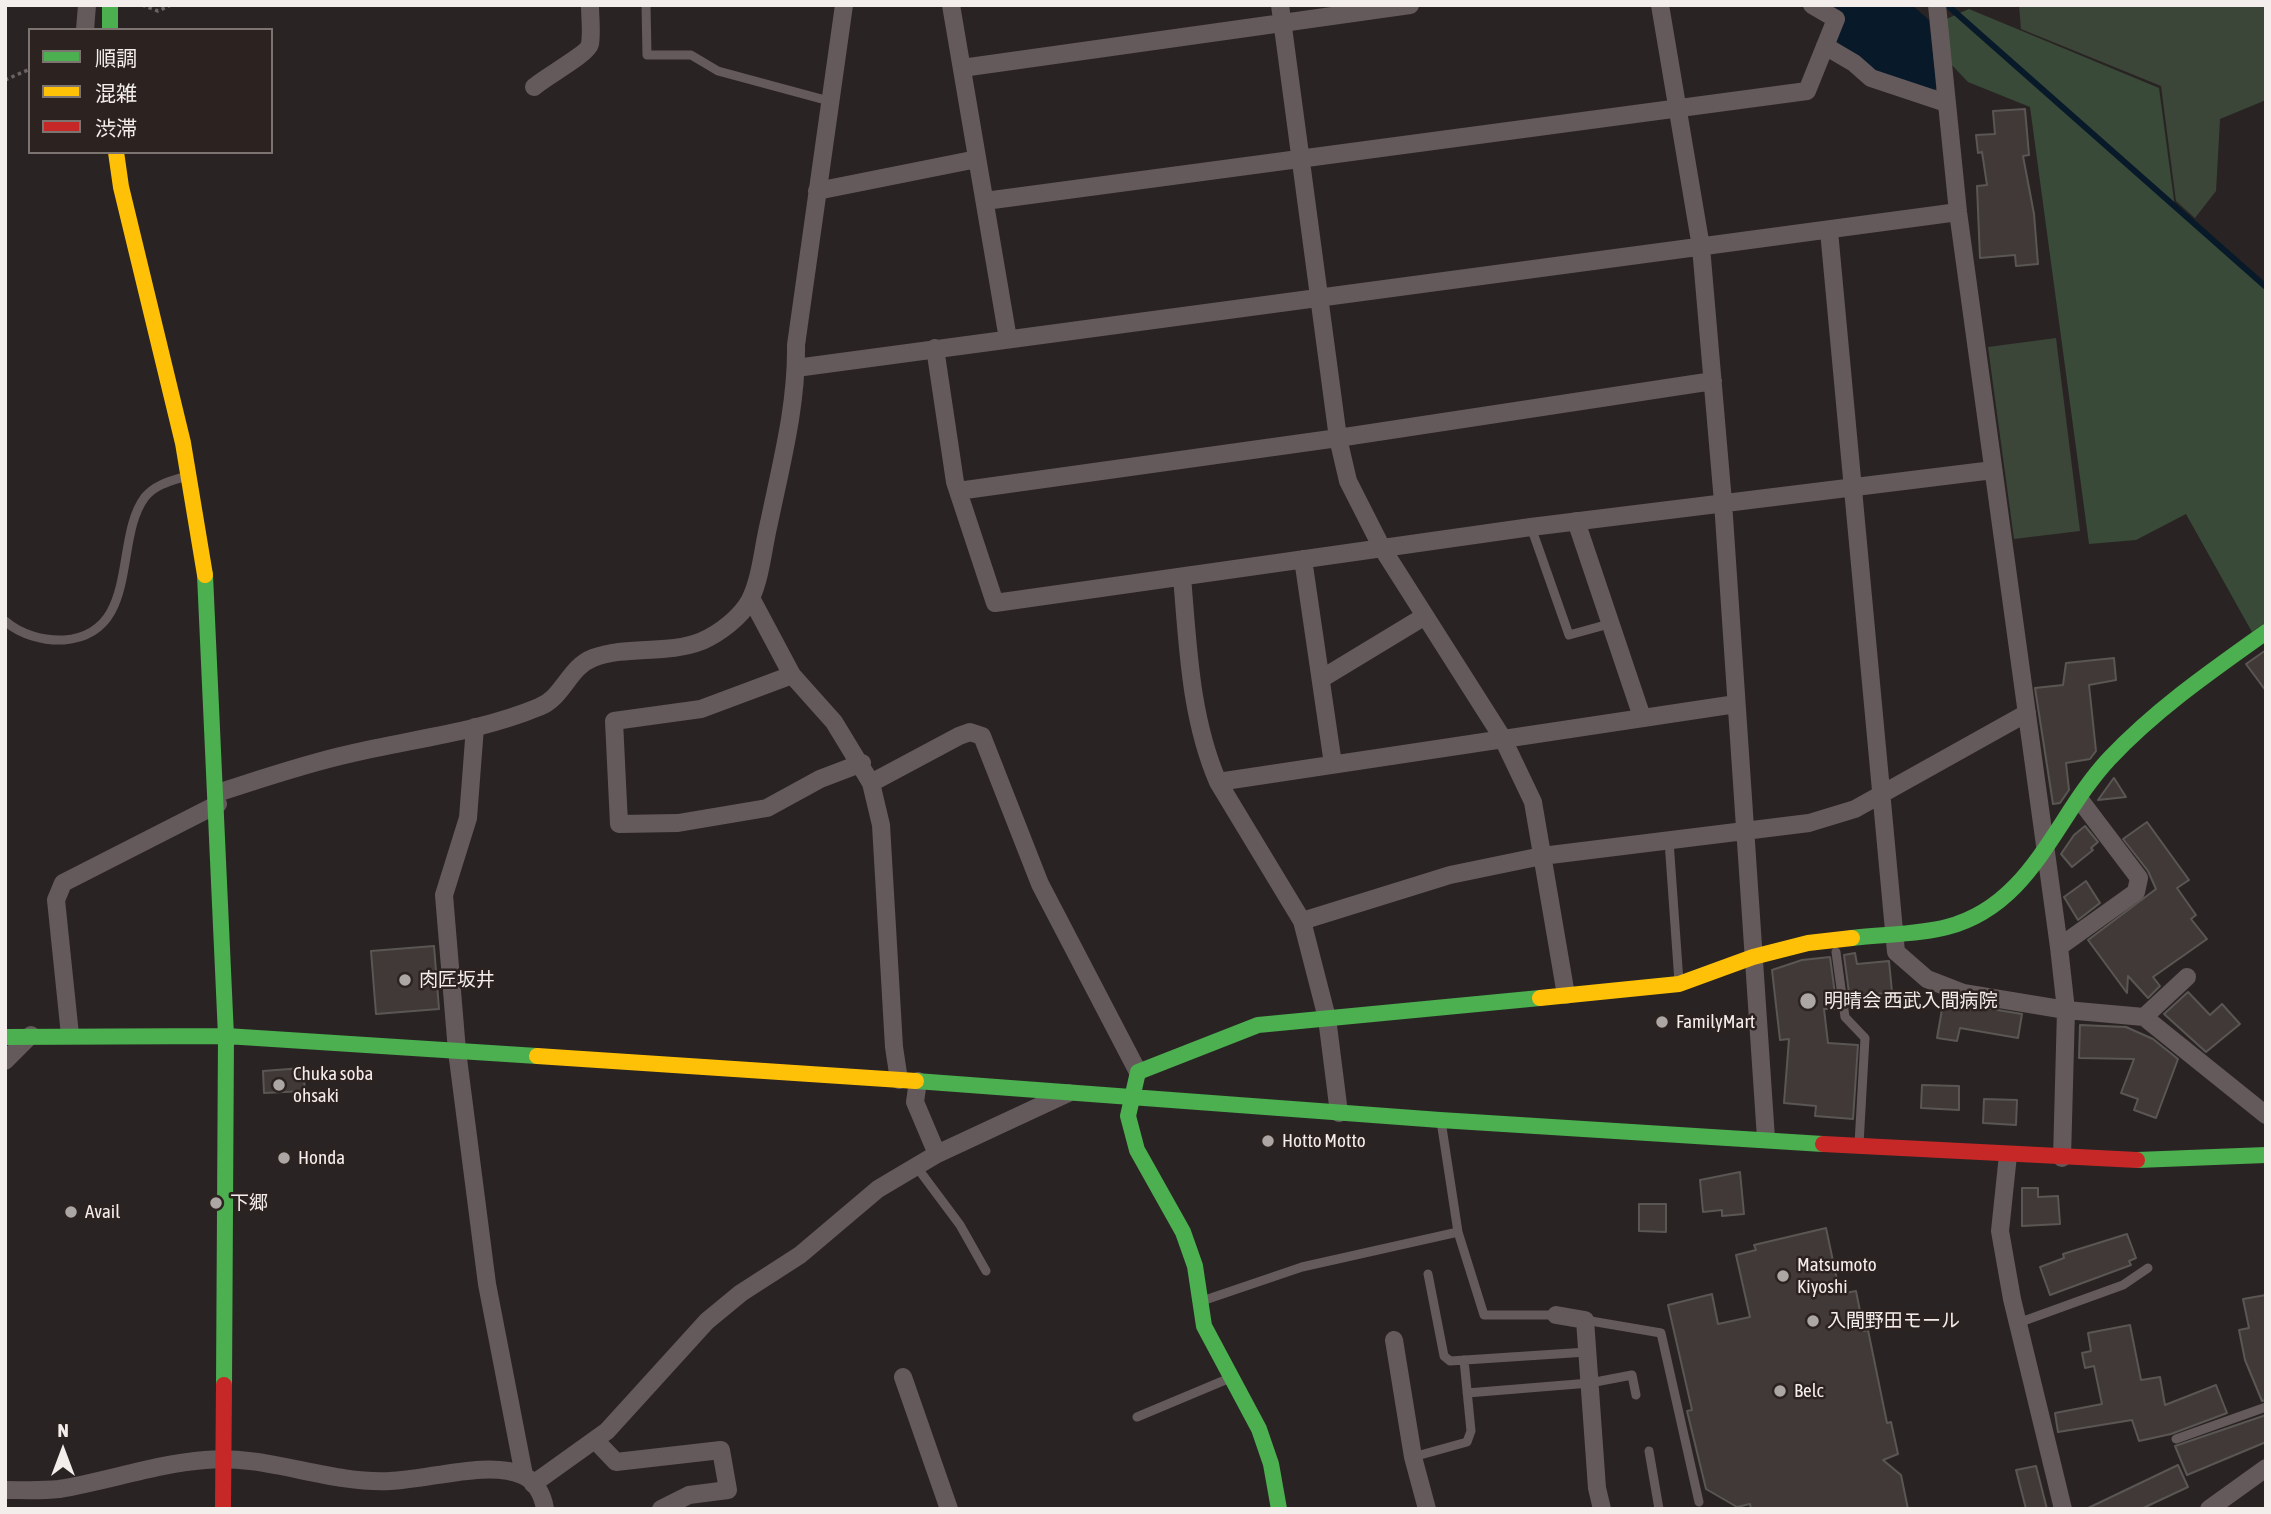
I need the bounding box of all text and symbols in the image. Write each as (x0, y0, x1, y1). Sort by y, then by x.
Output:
legend (28, 28, 273, 154)
text: 順調 (95, 46, 137, 70)
text: 混雑 (95, 81, 137, 105)
text: 渋滞 (95, 116, 137, 140)
place label: 肉匠坂井 (419, 969, 495, 991)
marker: 肉匠坂井 (397, 972, 413, 988)
place label: 明晴会 西武入間病院 (1824, 990, 1998, 1012)
marker: 明晴会 西武入間病院 (1798, 991, 1818, 1011)
place label: FamilyMart (1676, 1011, 1755, 1033)
marker: FamilyMart (1654, 1014, 1670, 1030)
place label: Chuka soba ohsaki (293, 1063, 373, 1107)
marker: Chuka soba ohsaki (271, 1077, 287, 1093)
place label: Hotto Motto (1282, 1130, 1366, 1152)
marker: Hotto Motto (1260, 1133, 1276, 1149)
place label: Honda (298, 1147, 345, 1169)
marker: Honda (276, 1150, 292, 1166)
place label: 下郷 (230, 1192, 268, 1214)
marker: 下郷 (208, 1195, 224, 1211)
place label: Avail (85, 1201, 120, 1223)
marker: Avail (63, 1204, 79, 1220)
place label: Matsumoto Kiyoshi (1797, 1254, 1877, 1298)
marker: Matsumoto Kiyoshi (1775, 1268, 1791, 1284)
place label: 入間野田モール (1827, 1310, 1960, 1332)
marker: 入間野田モール (1805, 1313, 1821, 1329)
place label: Belc (1794, 1380, 1824, 1402)
marker: Belc (1772, 1383, 1788, 1399)
north arrow (28, 1416, 98, 1486)
text: N (57, 1419, 69, 1441)

